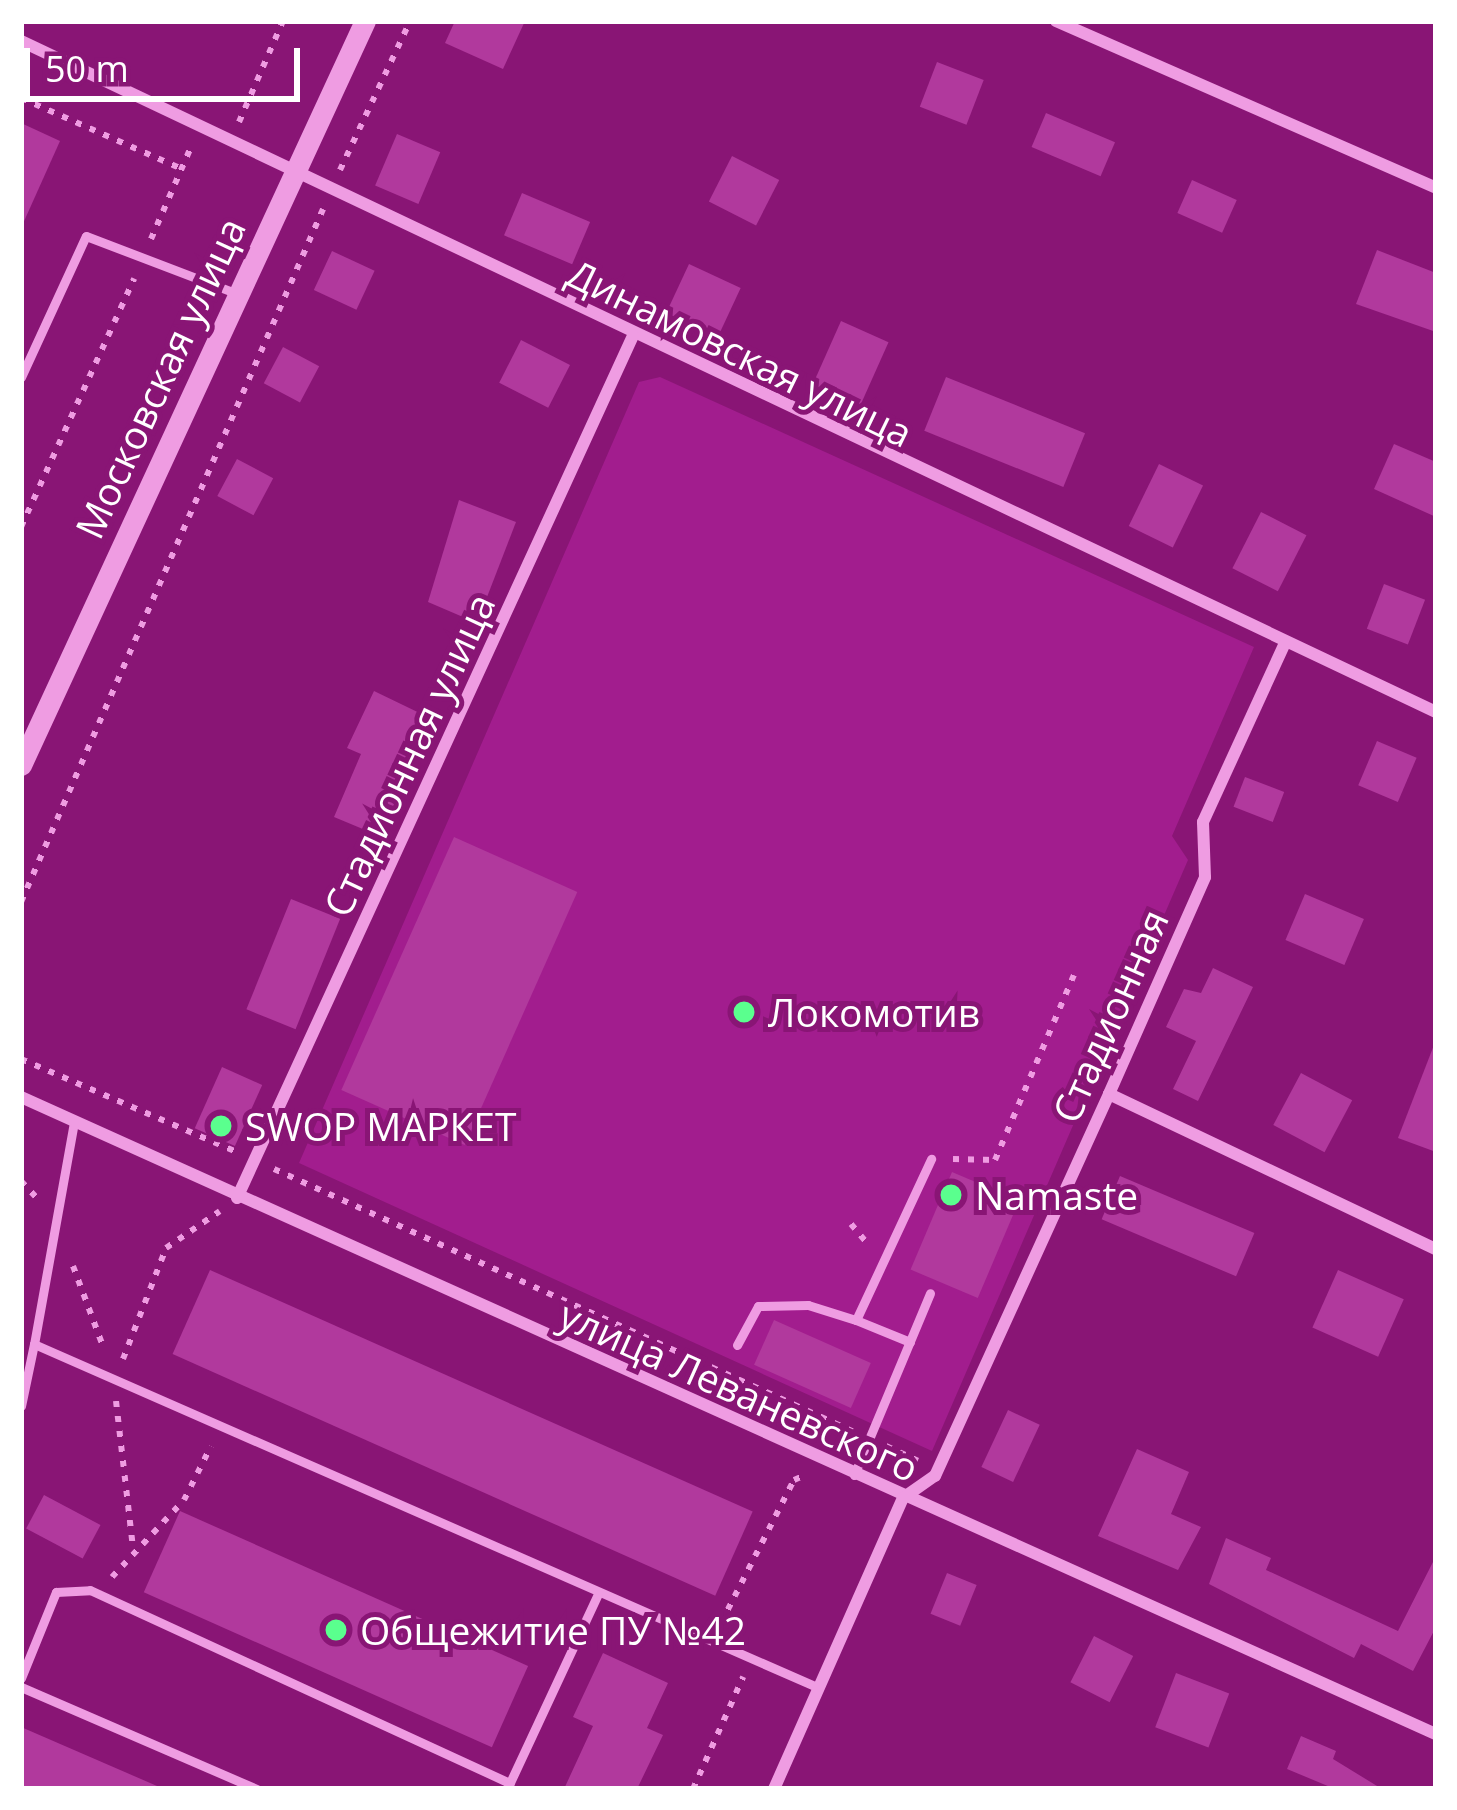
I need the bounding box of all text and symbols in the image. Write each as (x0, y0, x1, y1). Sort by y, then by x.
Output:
scale bar (30, 24, 306, 98)
text: 50 m (45, 44, 129, 93)
street label: Московская улица (65, 210, 255, 546)
street label: Динамовская улица (560, 249, 920, 457)
street label: Стадионная улица (314, 586, 504, 924)
street label: Стадионная (1042, 902, 1178, 1130)
place label: Локомотив (768, 989, 980, 1035)
marker: Локомотив (731, 999, 757, 1025)
place label: SWOP МАРКЕТ (245, 1103, 516, 1149)
marker: SWOP МАРКЕТ (208, 1113, 234, 1139)
place label: Namaste (975, 1172, 1138, 1218)
marker: Namaste (938, 1182, 964, 1208)
street label: улица Леваневского (552, 1291, 926, 1491)
place label: Общежитие ПУ №42 (360, 1607, 746, 1653)
marker: Общежитие ПУ №42 (323, 1617, 349, 1643)

